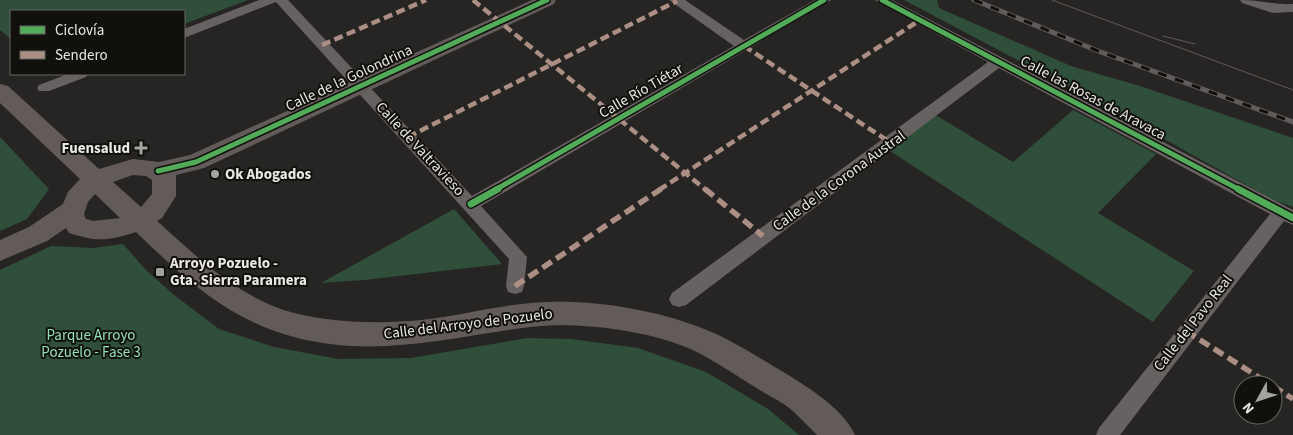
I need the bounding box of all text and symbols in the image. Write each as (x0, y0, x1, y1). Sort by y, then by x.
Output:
legend (10, 10, 185, 75)
text: Ciclovía (55, 20, 104, 41)
street label: Calle de la Golondrina (282, 39, 416, 117)
text: Sendero (55, 45, 108, 66)
street label: Calle las Rosas de Aravaca (1016, 51, 1170, 145)
street label: Calle Río Tiétar (595, 58, 688, 124)
street label: Calle de Valtravieso (371, 97, 469, 201)
street label: Calle de la Corona Austral (768, 126, 910, 236)
place label: Fuensalud (62, 138, 130, 159)
marker: Fuensalud (134, 141, 148, 155)
place label: Ok Abogados (225, 164, 311, 185)
marker: Ok Abogados (209, 168, 221, 180)
place label: Arroyo Pozuelo - Gta. Sierra Paramera (169, 253, 307, 291)
marker: Arroyo Pozuelo - Gta. Sierra Paramera (154, 266, 166, 278)
street label: Calle del Pavo Real (1149, 270, 1237, 376)
street label: Calle del Arroyo de Pozuelo (382, 303, 554, 345)
park label: Parque Arroyo Pozuelo - Fase 3 (41, 325, 141, 363)
north arrow (1233, 375, 1283, 425)
text: N (1238, 398, 1259, 418)

